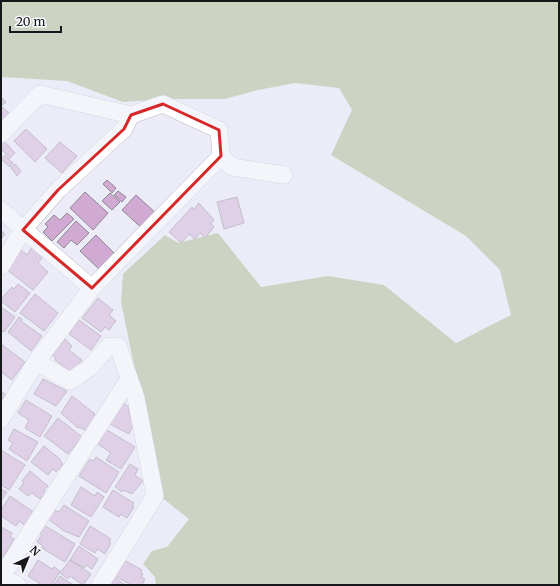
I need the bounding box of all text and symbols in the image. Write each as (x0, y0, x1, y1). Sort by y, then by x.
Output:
scale bar (10, 8, 61, 34)
text: 20 m (16, 14, 45, 29)
north arrow (8, 538, 48, 578)
text: N (27, 543, 43, 559)

